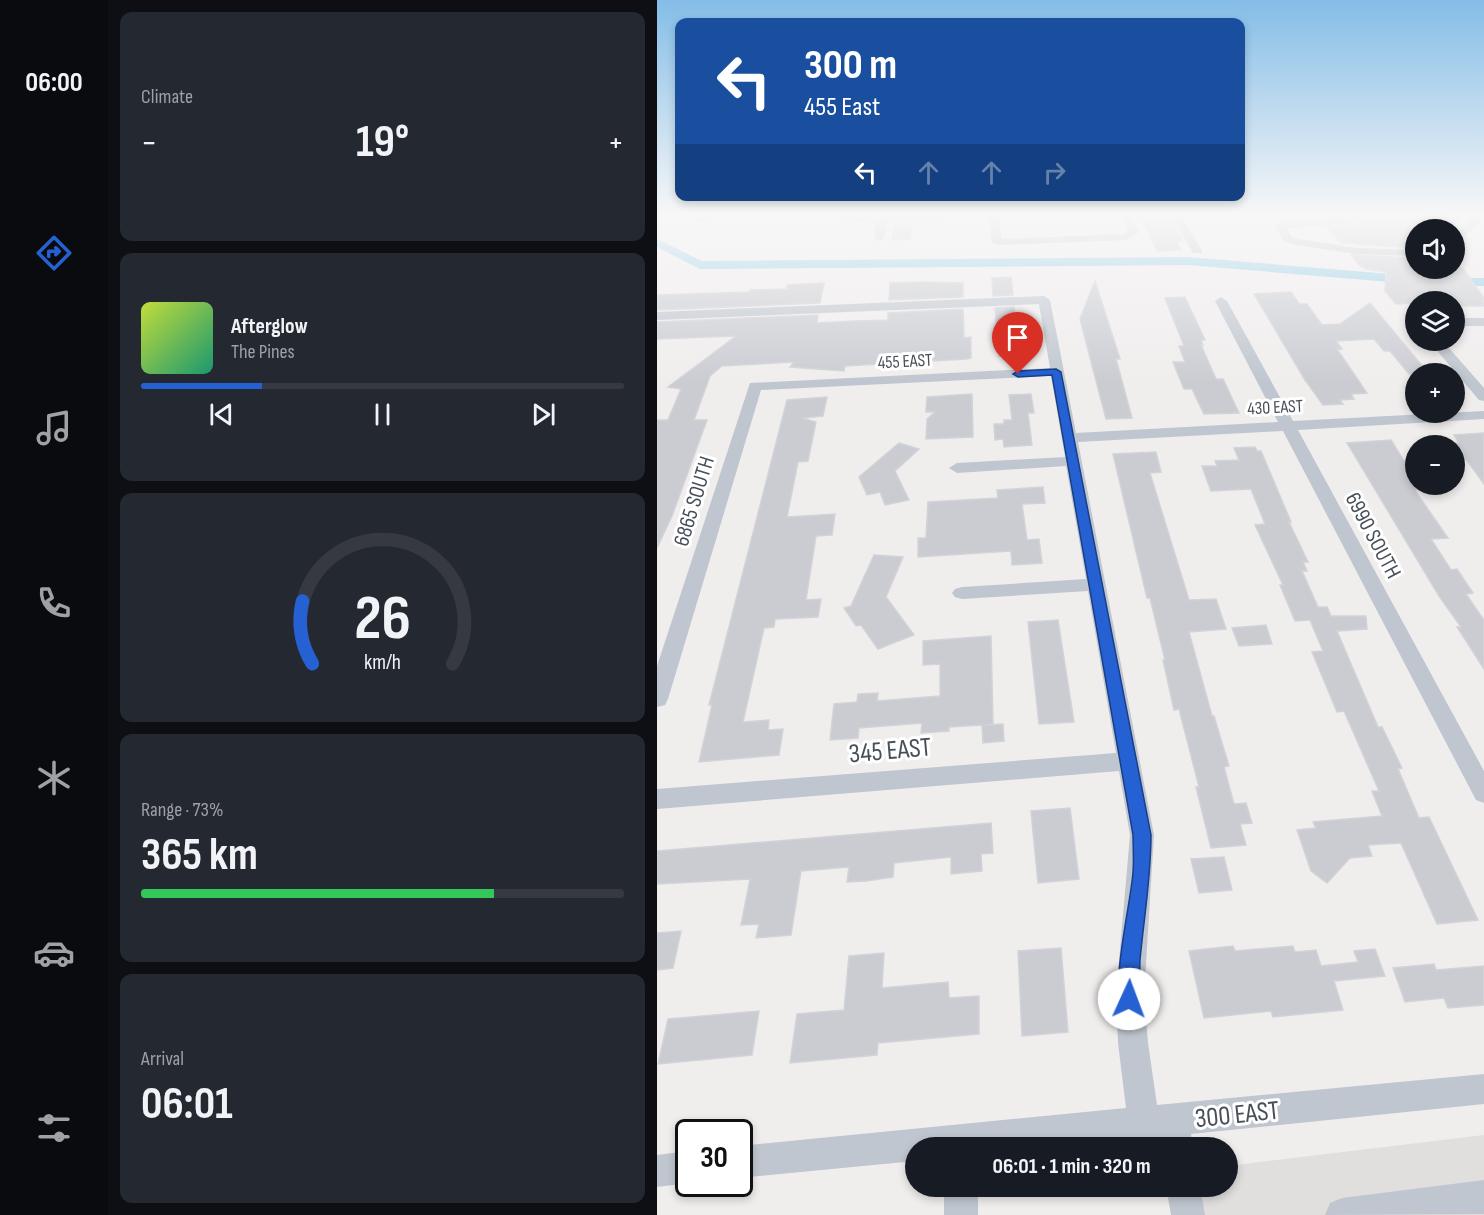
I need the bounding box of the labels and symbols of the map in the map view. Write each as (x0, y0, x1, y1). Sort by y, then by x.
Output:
pin (992, 312, 1043, 374)
street label: 455 EAST (877, 350, 933, 373)
street label: 430 EAST (1247, 396, 1303, 419)
street label: 6865 SOUTH (668, 453, 721, 550)
street label: 6990 SOUTH (1339, 488, 1407, 583)
street label: 345 EAST (848, 731, 933, 771)
position arrow (1097, 967, 1161, 1031)
street label: 300 EAST (1193, 1095, 1281, 1135)
speed limit sign: 30 (675, 1119, 753, 1197)

